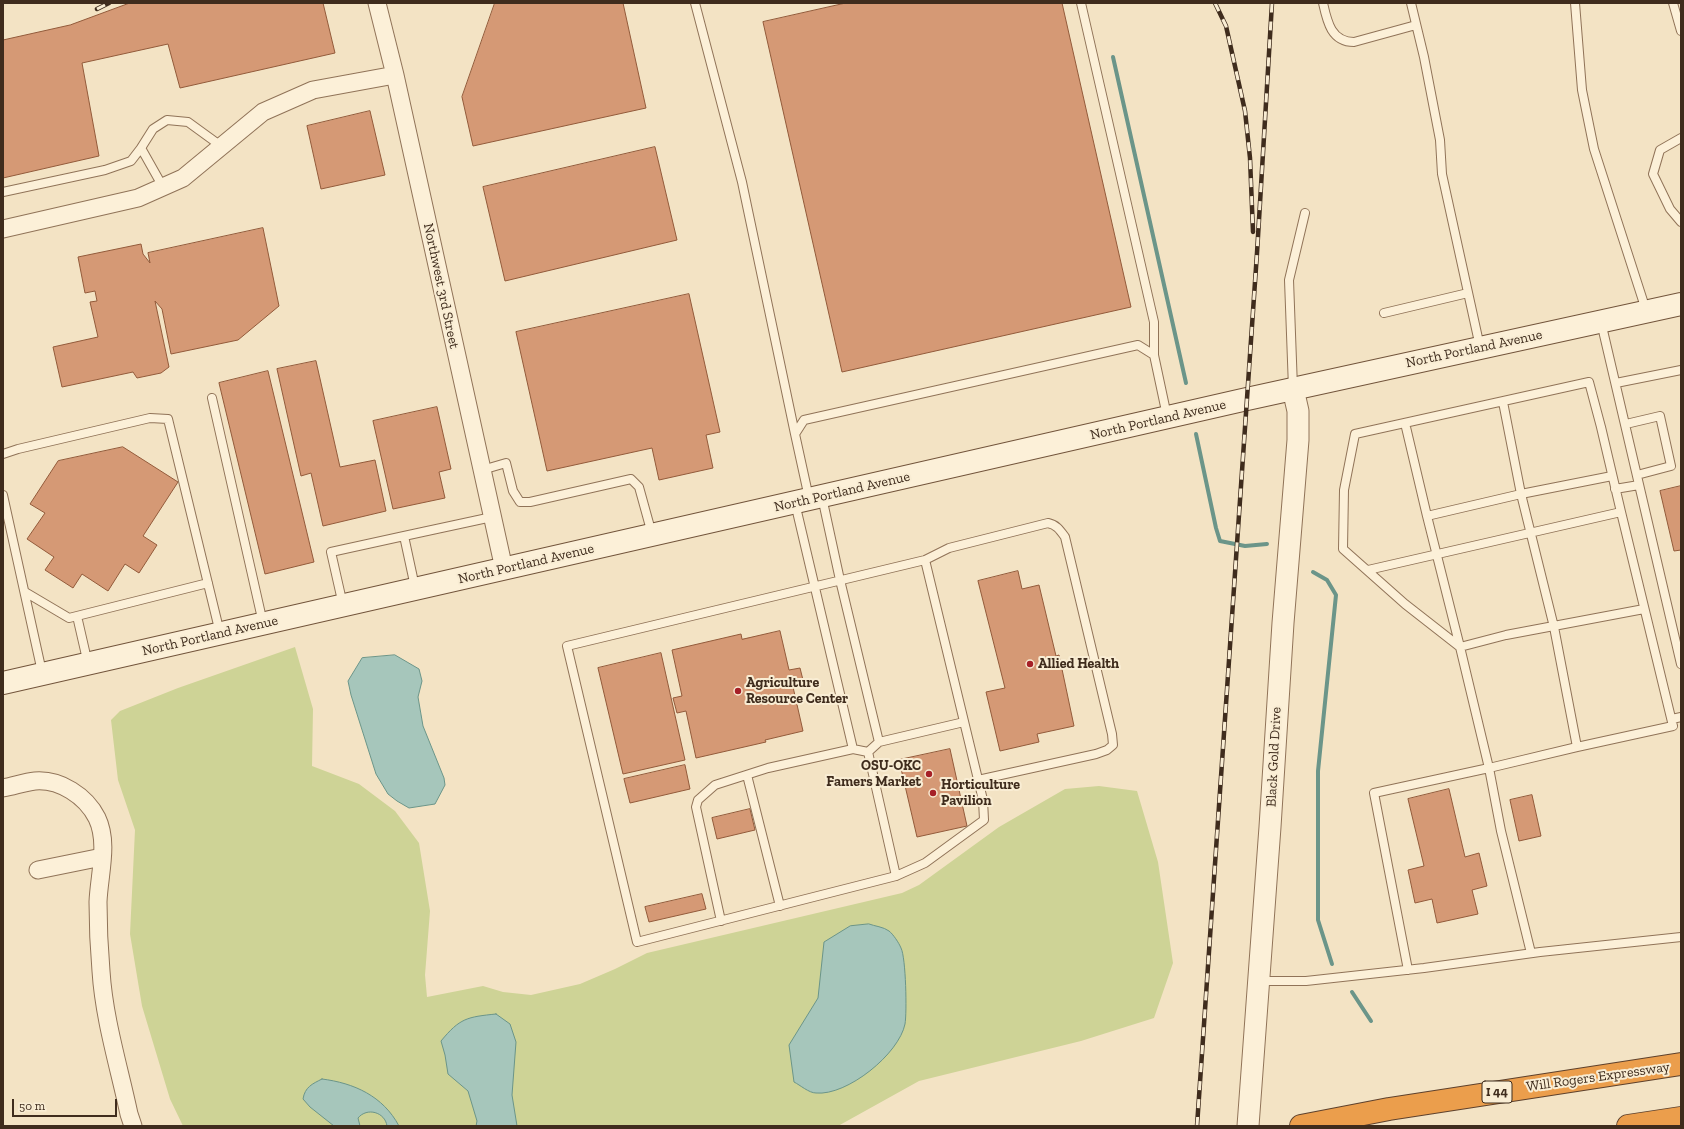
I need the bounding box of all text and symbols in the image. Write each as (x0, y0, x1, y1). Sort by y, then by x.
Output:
street label: Northwest 3rd Street (419, 222, 463, 350)
street label: North Portland Avenue (1404, 326, 1544, 372)
street label: North Portland Avenue (1088, 396, 1228, 444)
street label: North Portland Avenue (772, 468, 912, 516)
street label: North Portland Avenue (456, 540, 596, 588)
street label: North Portland Avenue (140, 612, 280, 660)
place label: Allied Health (1038, 656, 1119, 672)
marker: Allied Health (1025, 659, 1035, 669)
place label: Agriculture Resource Center (746, 675, 848, 708)
marker: Agriculture Resource Center (733, 686, 743, 696)
street label: Black Gold Drive (1263, 707, 1285, 807)
place label: OSU-OKC Famers Market (826, 758, 921, 790)
marker: OSU-OKC Famers Market (924, 769, 934, 779)
place label: Horticulture Pavilion (941, 777, 1020, 810)
marker: Horticulture Pavilion (928, 788, 938, 798)
street label: Will Rogers Expressway (1525, 1059, 1671, 1095)
road number: I 44 (1482, 1081, 1512, 1103)
scale bar (14, 1091, 119, 1117)
text: 50 m (19, 1099, 45, 1113)

